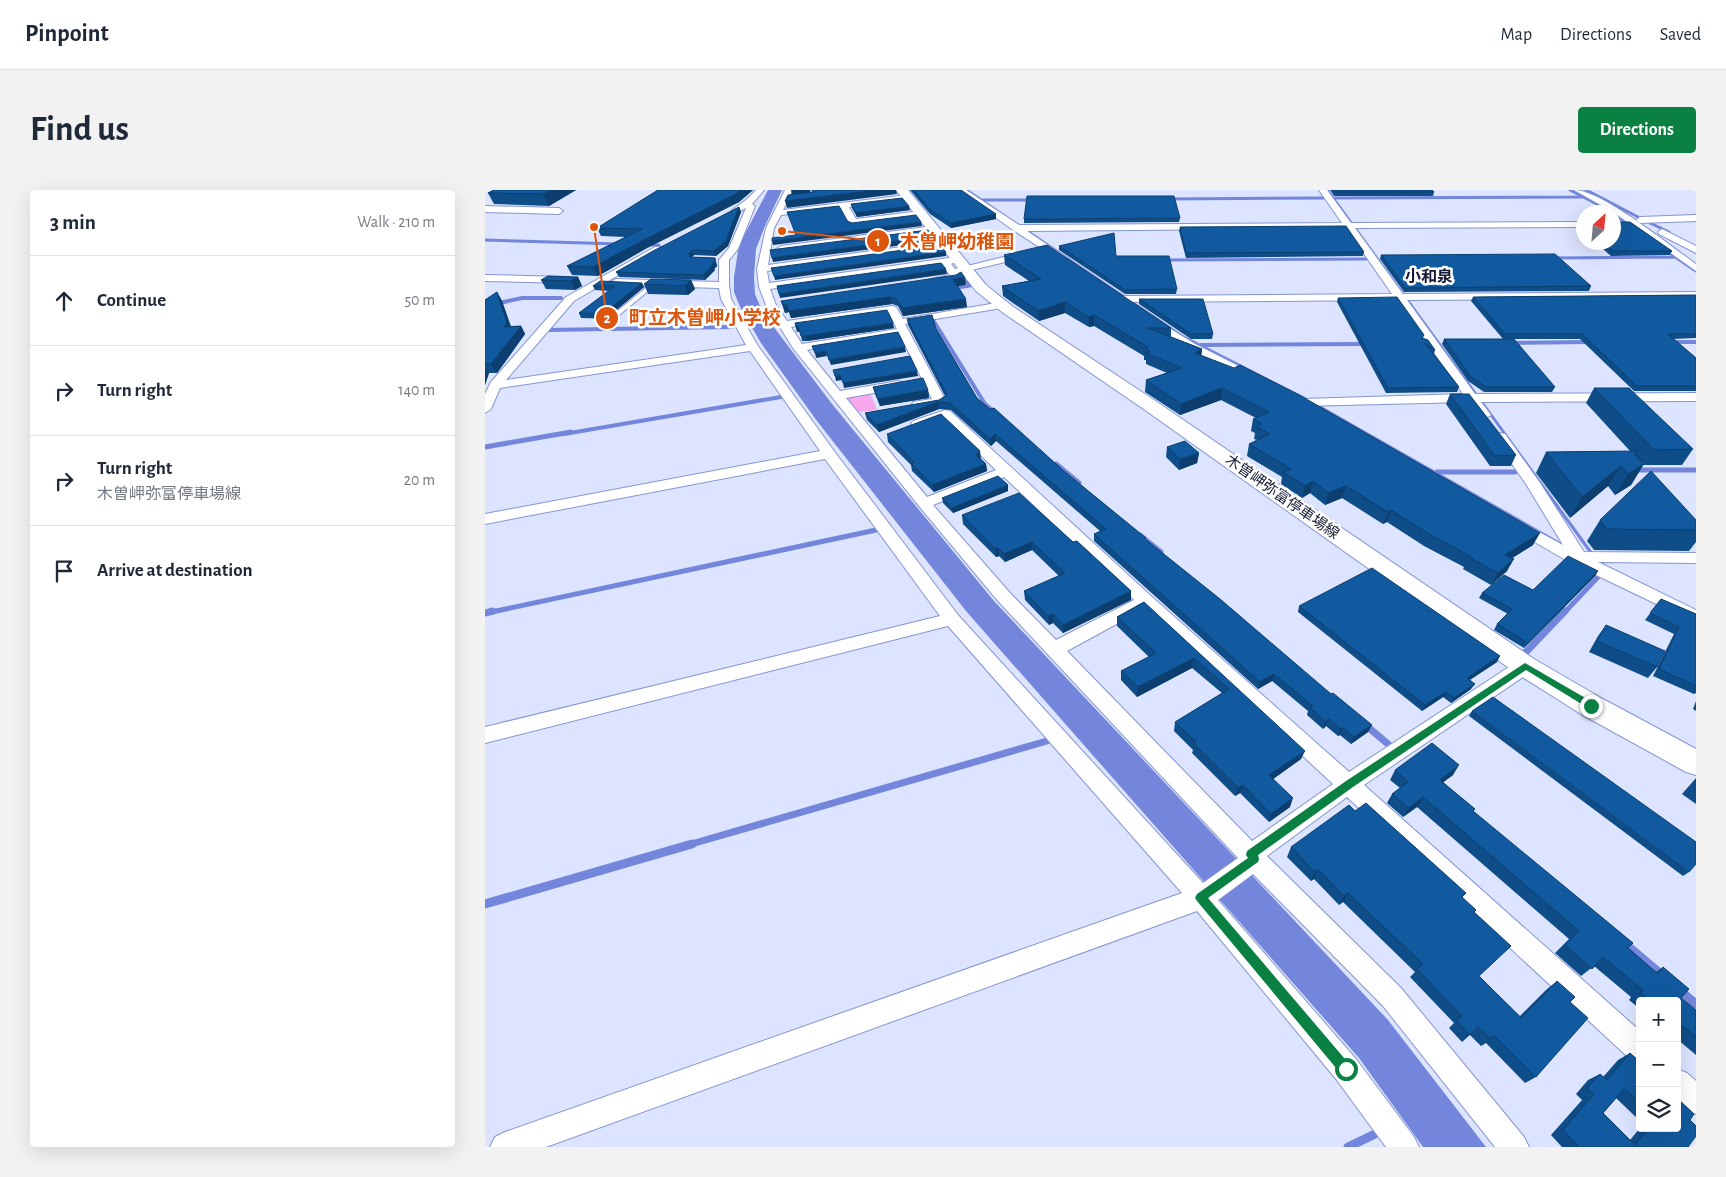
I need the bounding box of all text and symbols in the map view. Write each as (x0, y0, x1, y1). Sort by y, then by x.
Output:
text: Pinpoint (25, 22, 109, 46)
text: Map (1501, 26, 1532, 44)
text: Directions (1560, 26, 1632, 44)
text: Saved (1660, 26, 1701, 44)
button: Directions (1578, 107, 1696, 153)
text: Find us (30, 112, 129, 147)
north arrow (1576, 205, 1621, 250)
text: 3 min (50, 212, 96, 233)
text: Walk · 210 m (357, 214, 435, 230)
callout: 木曽岬幼稚園 (865, 224, 1024, 258)
text: 木曽岬幼稚園 (900, 231, 1014, 252)
text: 1 (875, 234, 881, 249)
district label: 小和泉 (1405, 268, 1453, 285)
icon: ahead (50, 287, 78, 315)
text: Continue (97, 291, 166, 310)
text: 50 m (404, 292, 435, 308)
callout: 町立木曽岬小学校 (594, 301, 791, 335)
text: 町立木曽岬小学校 (629, 307, 781, 328)
text: 2 (603, 311, 611, 326)
icon: right (50, 377, 78, 405)
text: Turn right (97, 381, 172, 400)
text: 140 m (398, 382, 435, 398)
street label: 木曽岬弥富停車場線 (1222, 451, 1342, 542)
text: Turn right (97, 459, 172, 478)
icon: right (50, 467, 78, 495)
text: 20 m (404, 472, 435, 488)
text: 木曽岬弥富停車場線 (97, 486, 241, 502)
icon: arrive (50, 557, 78, 585)
text: Arrive at destination (97, 561, 253, 580)
route end (1580, 695, 1603, 718)
map controls (1636, 997, 1681, 1132)
button: + (1636, 997, 1681, 1042)
button: − (1636, 1042, 1681, 1087)
route start (1335, 1058, 1358, 1081)
button: layers (1636, 1087, 1681, 1132)

